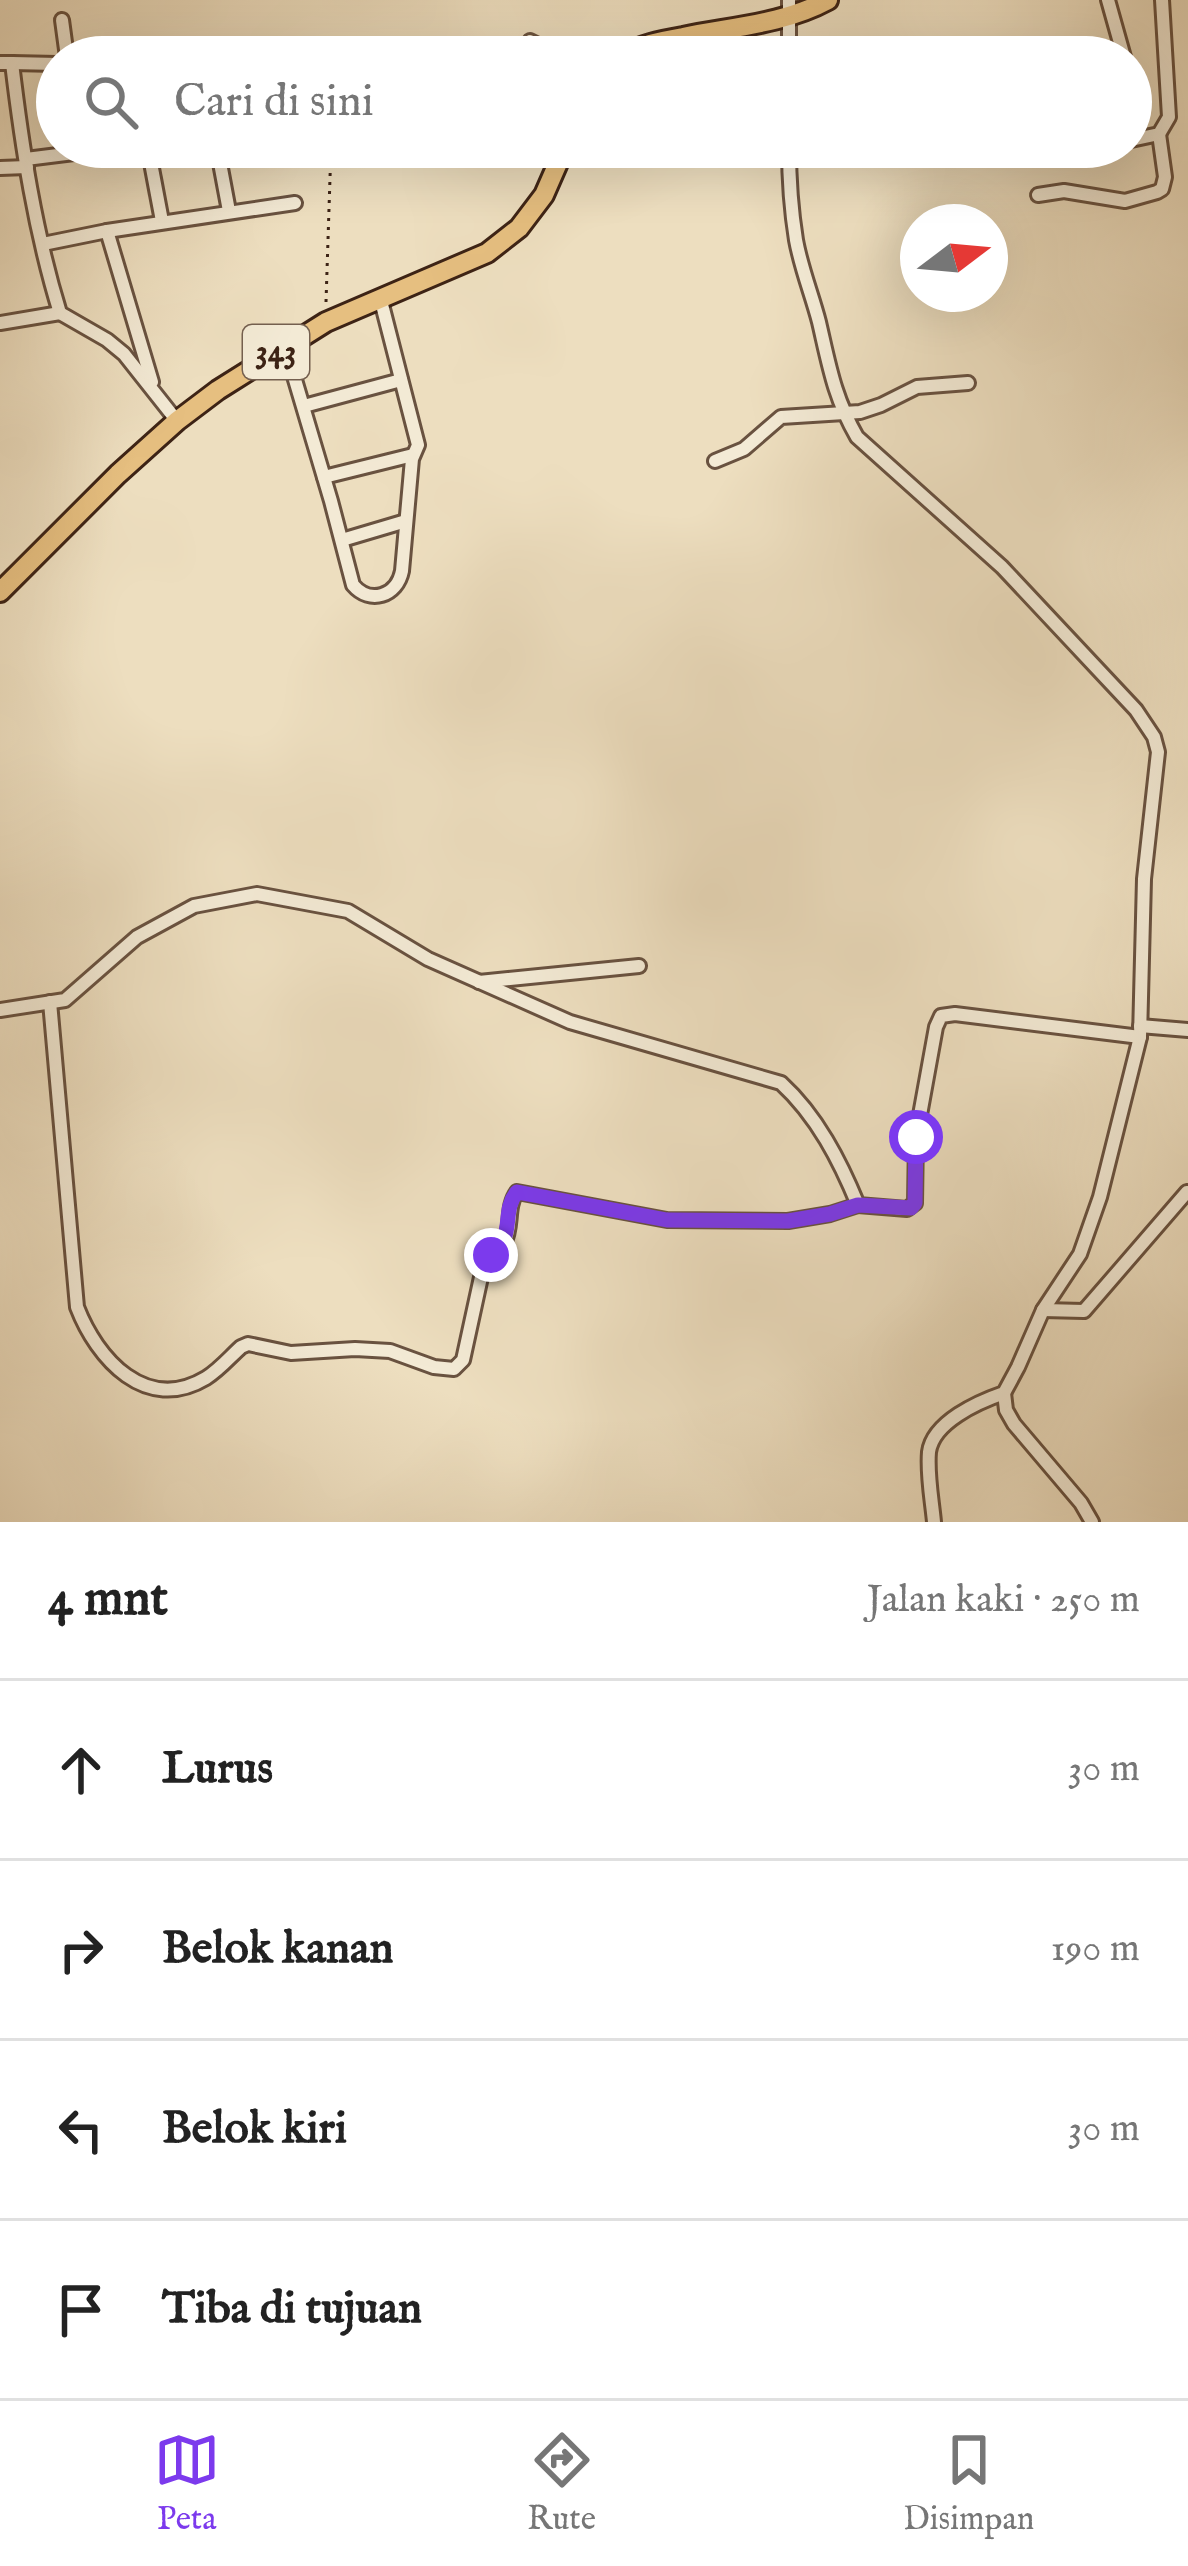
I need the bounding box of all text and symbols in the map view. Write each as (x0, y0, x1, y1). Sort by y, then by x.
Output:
search box (36, 36, 1152, 168)
icon: search (78, 69, 144, 135)
text: Cari di sini (174, 74, 374, 131)
north arrow (900, 204, 1008, 312)
road number: 343 (243, 325, 309, 379)
route start (889, 1110, 943, 1164)
route end (464, 1228, 518, 1282)
text: 4 mnt (48, 1568, 168, 1633)
text: Jalan kaki · 250 m (867, 1576, 1140, 1625)
icon: ahead (48, 1737, 114, 1803)
text: Lurus (162, 1741, 273, 1798)
text: 30 m (1068, 1745, 1140, 1794)
icon: right (48, 1917, 114, 1983)
text: Belok kanan (162, 1921, 393, 1978)
text: 190 m (1051, 1925, 1140, 1974)
icon: left (48, 2097, 114, 2163)
text: Belok kiri (162, 2101, 347, 2158)
text: 30 m (1068, 2105, 1140, 2154)
icon: arrive (48, 2277, 114, 2343)
text: Tiba di tujuan (162, 2281, 422, 2338)
tab: Peta (154, 2427, 220, 2541)
tab: Rute (527, 2427, 596, 2541)
tab: Disimpan (903, 2427, 1034, 2541)

